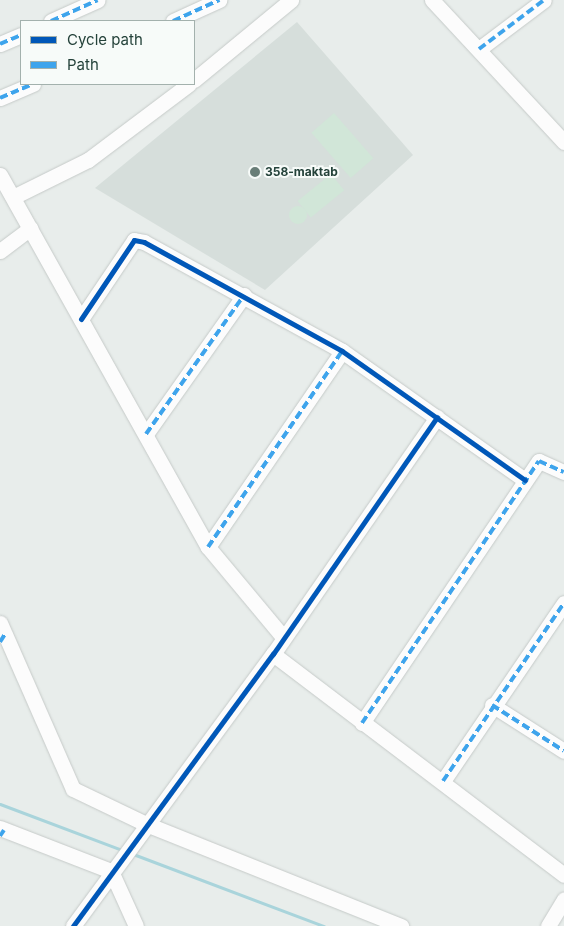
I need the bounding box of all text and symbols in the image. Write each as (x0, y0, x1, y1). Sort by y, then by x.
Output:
legend (20, 20, 195, 85)
text: Cycle path (67, 30, 143, 49)
text: Path (67, 55, 99, 74)
place label: 358-maktab (265, 165, 338, 179)
marker: 358-maktab (249, 166, 261, 178)

